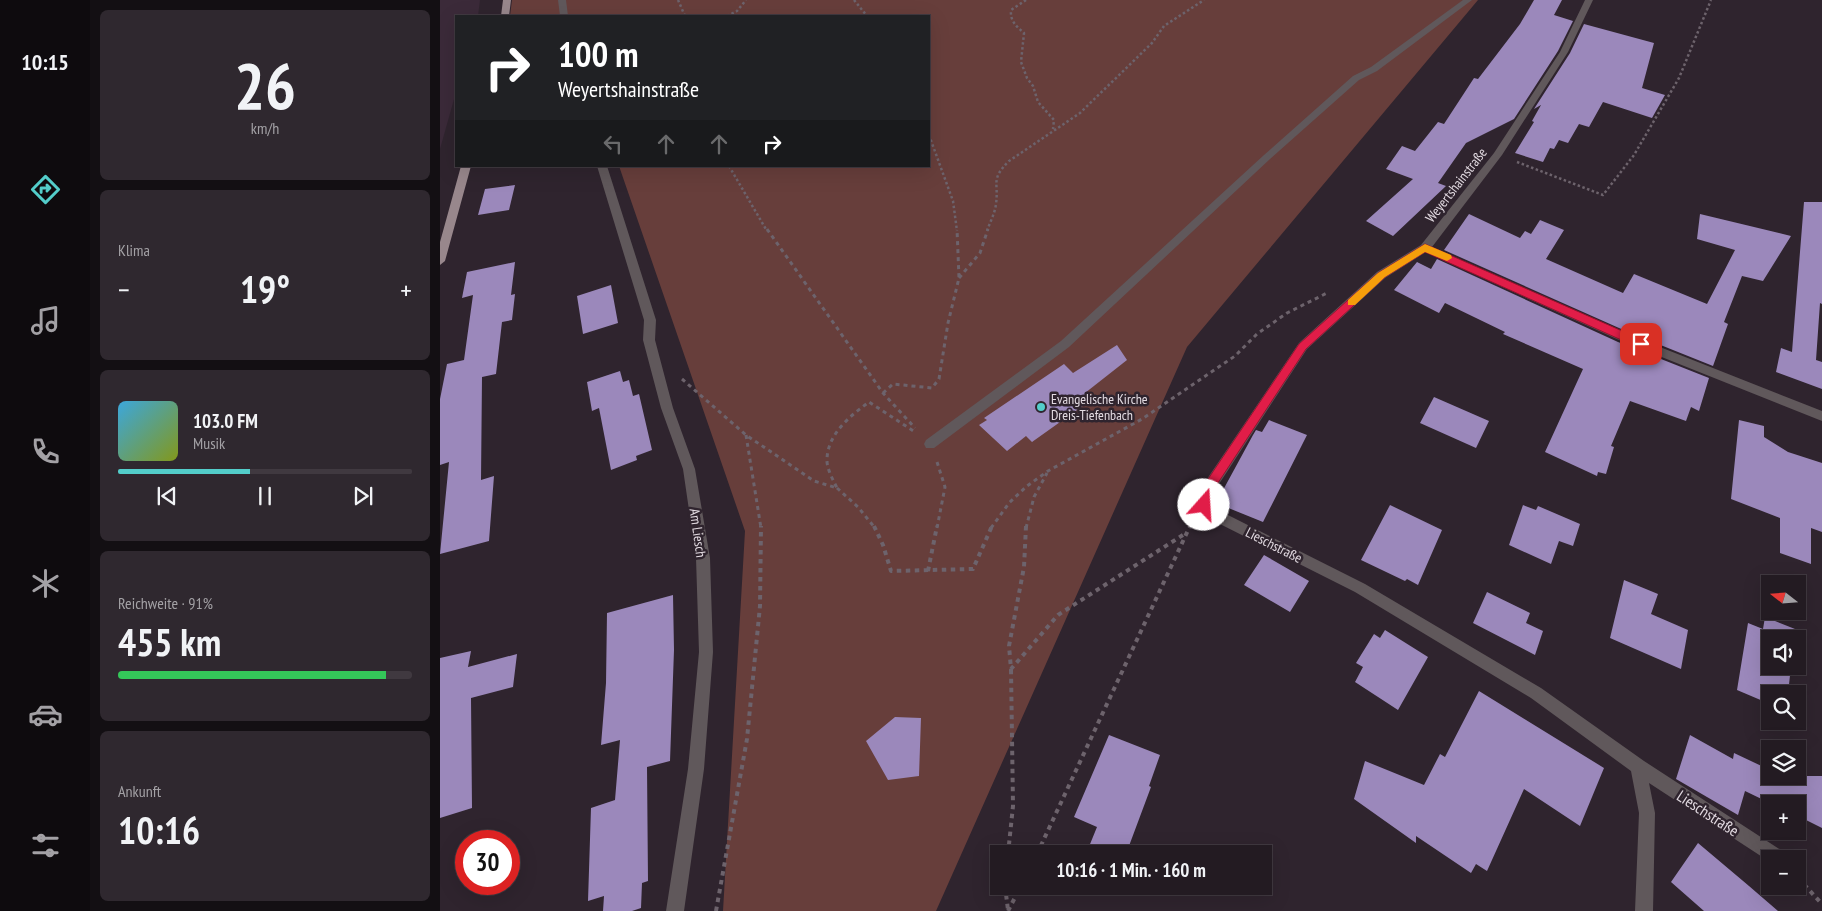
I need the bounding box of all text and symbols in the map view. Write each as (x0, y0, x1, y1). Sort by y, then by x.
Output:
text: 100 m (558, 31, 639, 77)
icon: right (475, 35, 540, 100)
text: 26 (234, 43, 296, 127)
text: 10:15 (21, 48, 69, 76)
text: Weyertshainstraße (558, 75, 699, 103)
text: km/h (251, 118, 279, 138)
icon: left (599, 130, 627, 158)
icon: ahead (652, 130, 680, 158)
icon: ahead (705, 130, 733, 158)
icon: right (758, 130, 786, 158)
street label: Weyertshainstraße (1421, 144, 1491, 226)
icon: directions (28, 172, 63, 207)
text: Klima (118, 240, 150, 260)
text: 19° (240, 264, 290, 313)
text: − (118, 271, 130, 308)
text: + (400, 271, 412, 308)
icon: music (28, 303, 63, 338)
pin (1620, 323, 1662, 365)
icon: arrive (1627, 330, 1655, 358)
place label: Evangelische Kirche Dreis-Tiefenbach (1051, 390, 1148, 424)
marker: Evangelische Kirche Dreis-Tiefenbach (1035, 401, 1047, 413)
text: 103.0 FM (193, 409, 258, 433)
text: Musik (193, 433, 225, 453)
icon: phone (28, 434, 63, 469)
position arrow (1177, 478, 1229, 530)
icon: previous (153, 482, 181, 510)
icon: pause (251, 482, 279, 510)
icon: next (349, 482, 377, 510)
street label: Am Liesch (686, 507, 710, 559)
street label: Lieschstraße (1243, 523, 1306, 567)
icon: climate (28, 566, 63, 601)
north arrow (1761, 575, 1806, 620)
map controls (1761, 575, 1806, 895)
text: Reichweite · 91% (118, 593, 213, 613)
text: 455 km (118, 617, 221, 666)
button: sound (1761, 630, 1806, 675)
button: search (1761, 685, 1806, 730)
icon: car (28, 697, 63, 732)
button: layers (1761, 740, 1806, 785)
text: Ankunft (118, 781, 161, 801)
street label: Lieschstraße (1673, 786, 1743, 840)
button: + (1761, 795, 1806, 840)
text: 10:16 (118, 805, 200, 854)
icon: filters (28, 828, 63, 863)
speed limit sign: 30 (455, 830, 520, 895)
button: − (1761, 850, 1806, 895)
text: 10:16 · 1 Min. · 160 m (1056, 858, 1206, 882)

